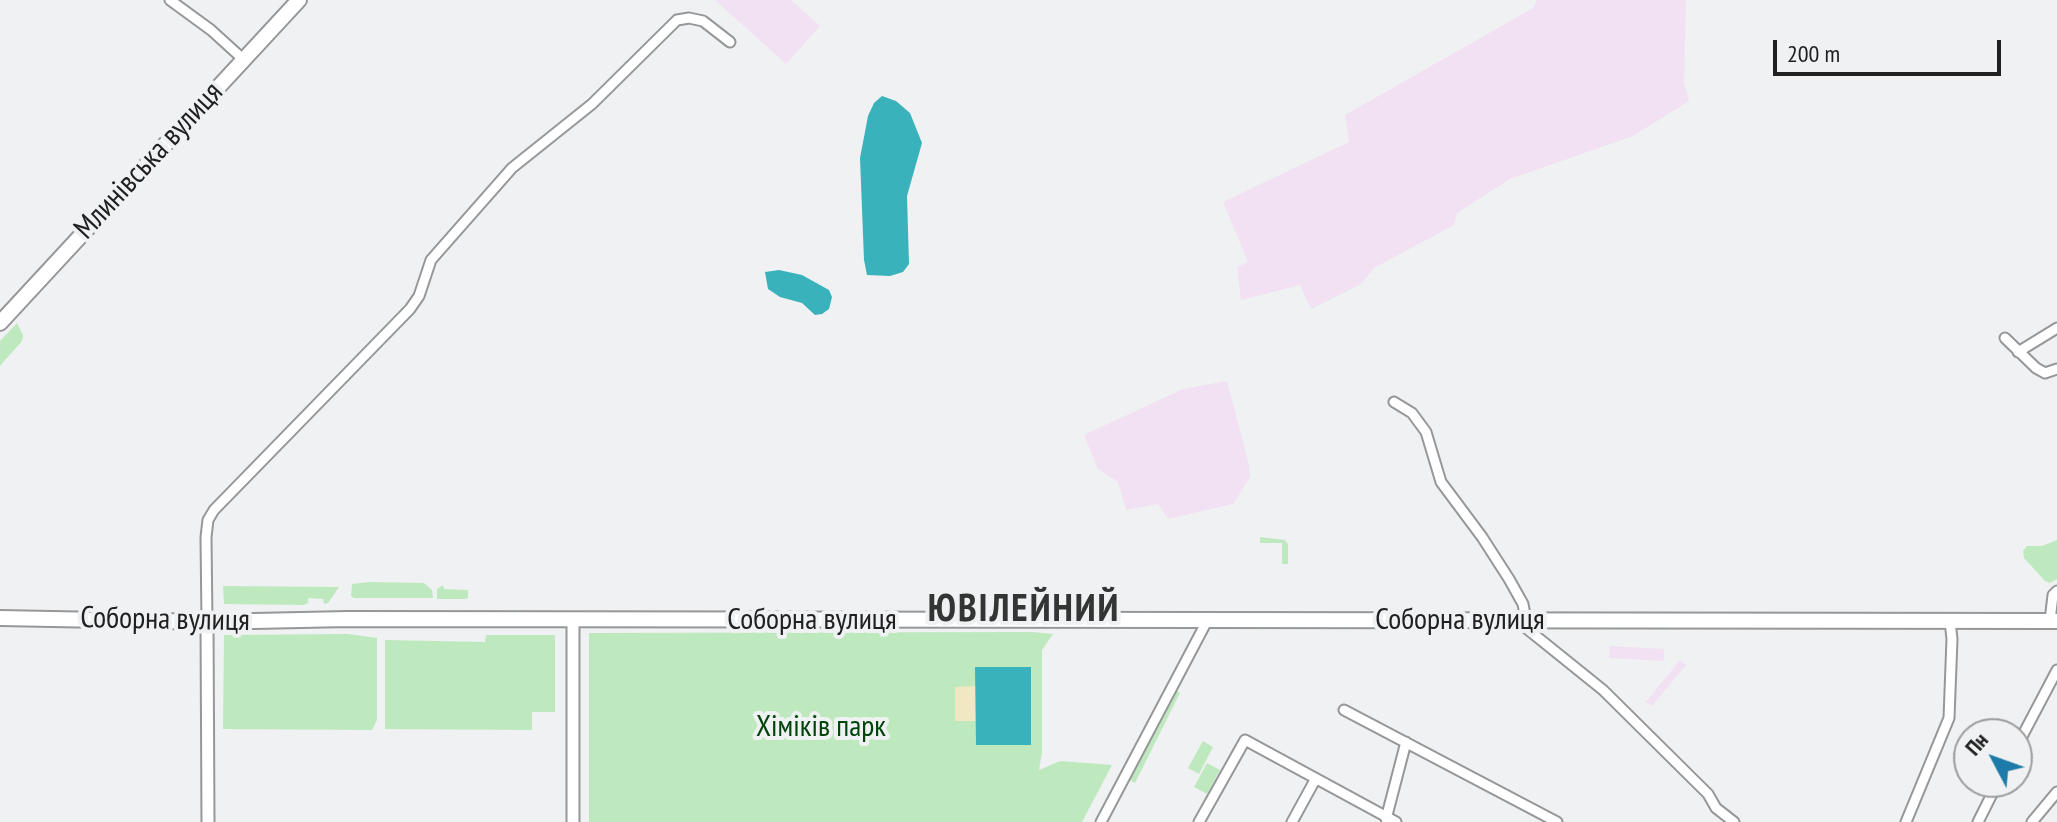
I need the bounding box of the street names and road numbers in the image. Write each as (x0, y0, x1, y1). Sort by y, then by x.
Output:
street label: Млинівська вулиця (67, 75, 231, 247)
street label: Соборна вулиця (80, 601, 250, 639)
street label: Соборна вулиця (727, 602, 897, 638)
street label: Соборна вулиця (1375, 602, 1545, 638)

